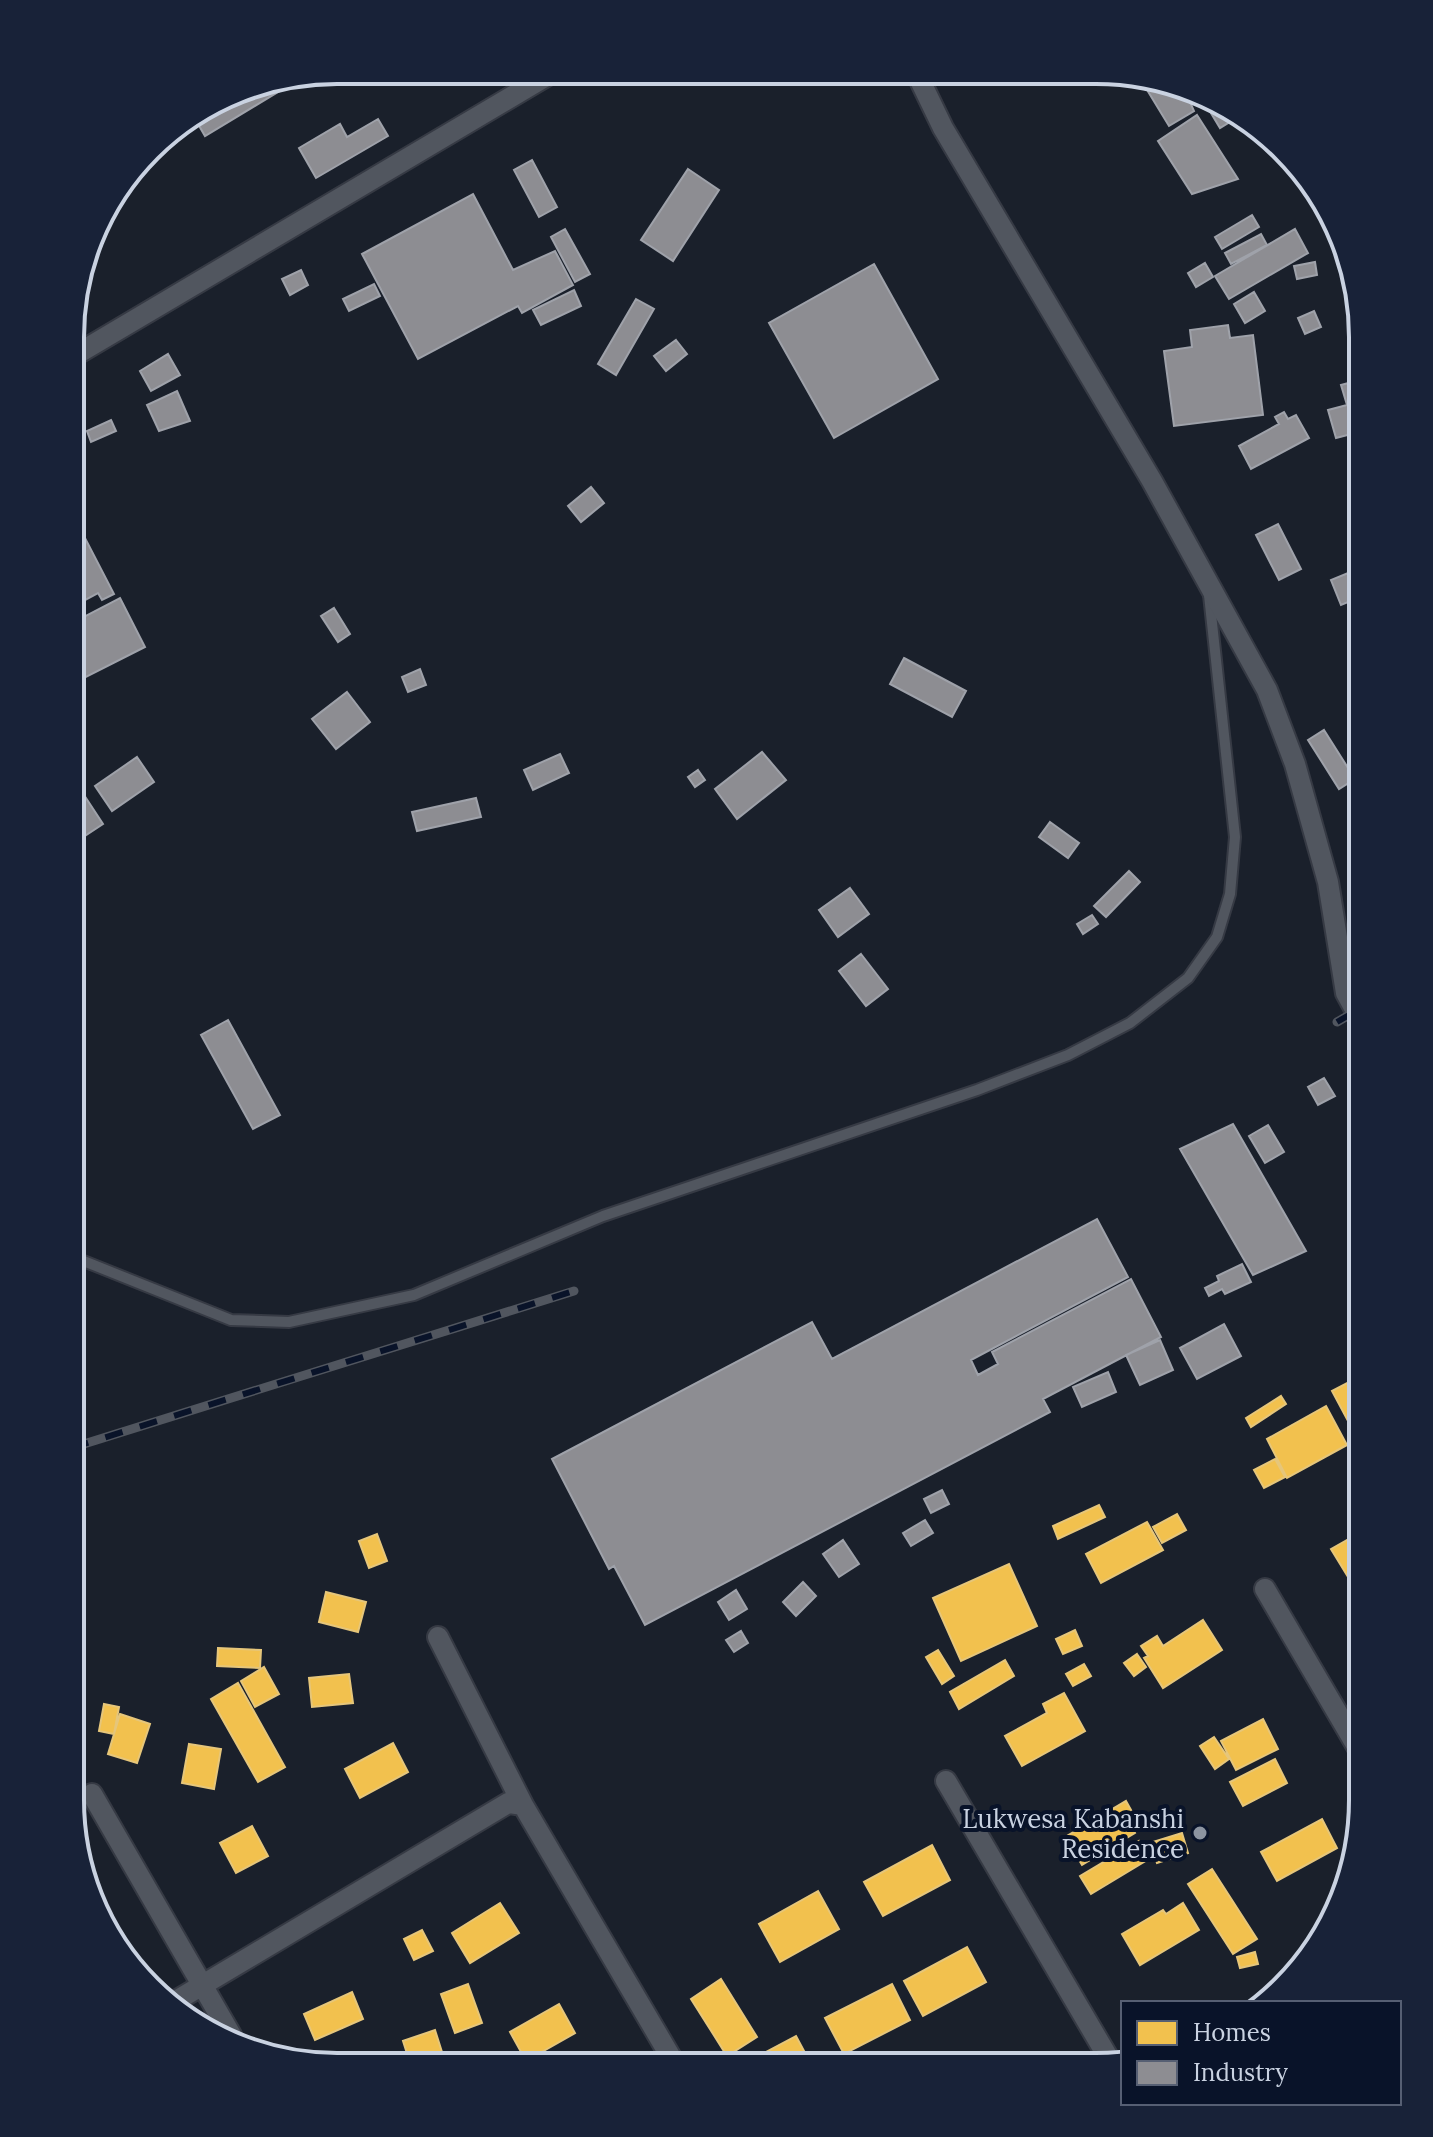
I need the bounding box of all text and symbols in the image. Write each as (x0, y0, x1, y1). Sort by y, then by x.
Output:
place label: Lukwesa Kabanshi Residence (962, 1802, 1184, 1865)
marker: Lukwesa Kabanshi Residence (1191, 1824, 1209, 1842)
legend (1121, 2001, 1401, 2105)
text: Homes (1193, 2017, 1271, 2048)
text: Industry (1193, 2057, 1288, 2088)

